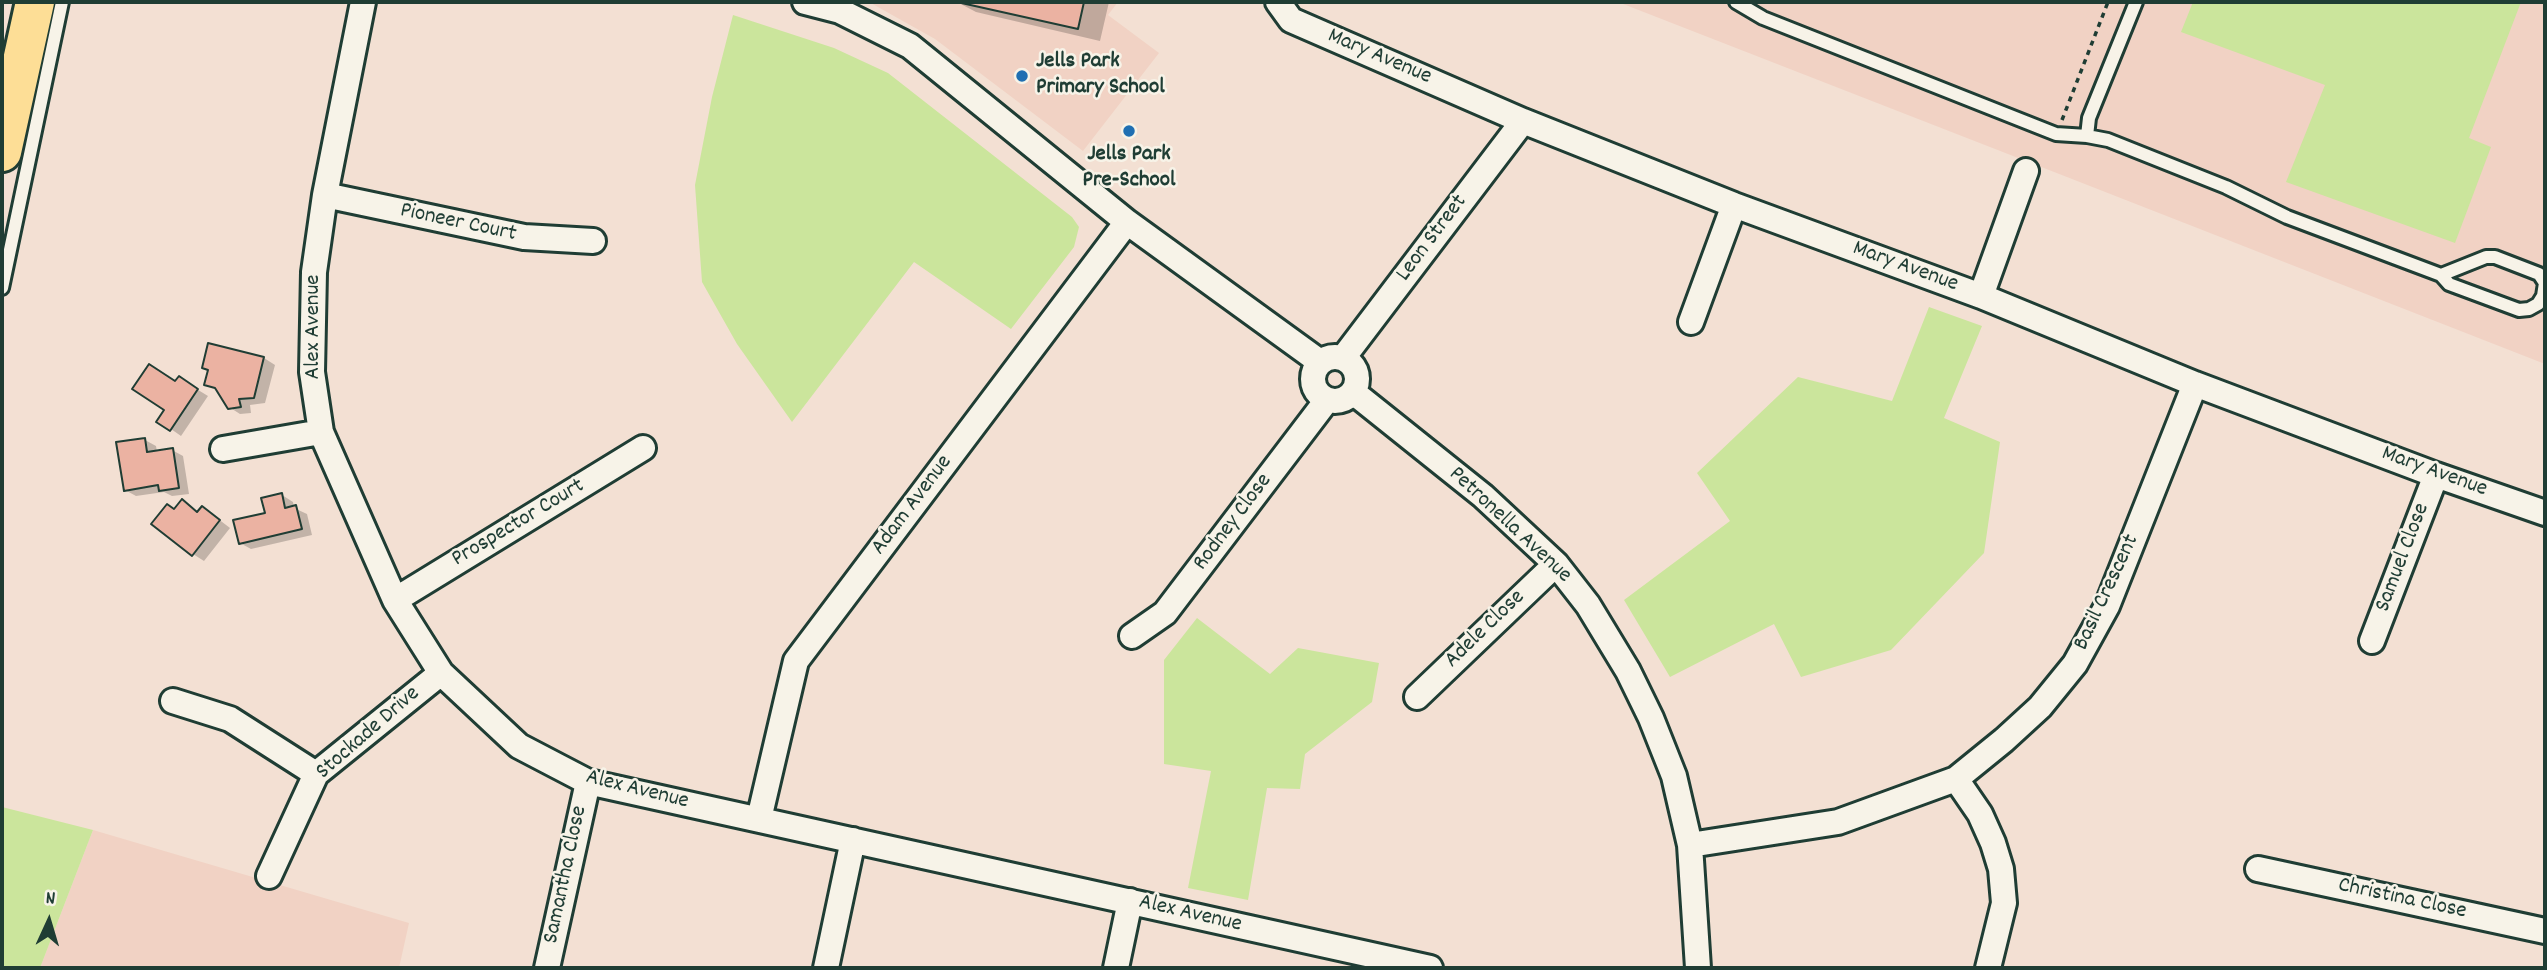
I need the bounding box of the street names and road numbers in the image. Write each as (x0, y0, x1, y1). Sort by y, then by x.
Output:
street label: Mary Avenue (1323, 24, 1435, 92)
street label: Leon Street (1391, 190, 1475, 288)
street label: Pioneer Court (397, 198, 519, 250)
street label: Mary Avenue (1848, 236, 1962, 300)
street label: Alex Avenue (301, 275, 329, 379)
street label: Mary Avenue (2377, 441, 2491, 505)
street label: Adam Avenue (866, 451, 960, 561)
street label: Petronella Avenue (1442, 462, 1576, 590)
street label: Rodney Close (1189, 469, 1279, 577)
street label: Prospector Court (448, 474, 590, 574)
street label: Samuel Close (2371, 500, 2437, 616)
street label: Basil Crescent (2069, 531, 2147, 655)
street label: Adele Close (1440, 585, 1532, 675)
street label: Stockade Drive (311, 681, 427, 787)
street label: Alex Avenue (583, 765, 691, 817)
street label: Samantha Close (539, 804, 595, 946)
street label: Christina Close (2335, 873, 2469, 927)
street label: Alex Avenue (1136, 890, 1244, 940)

